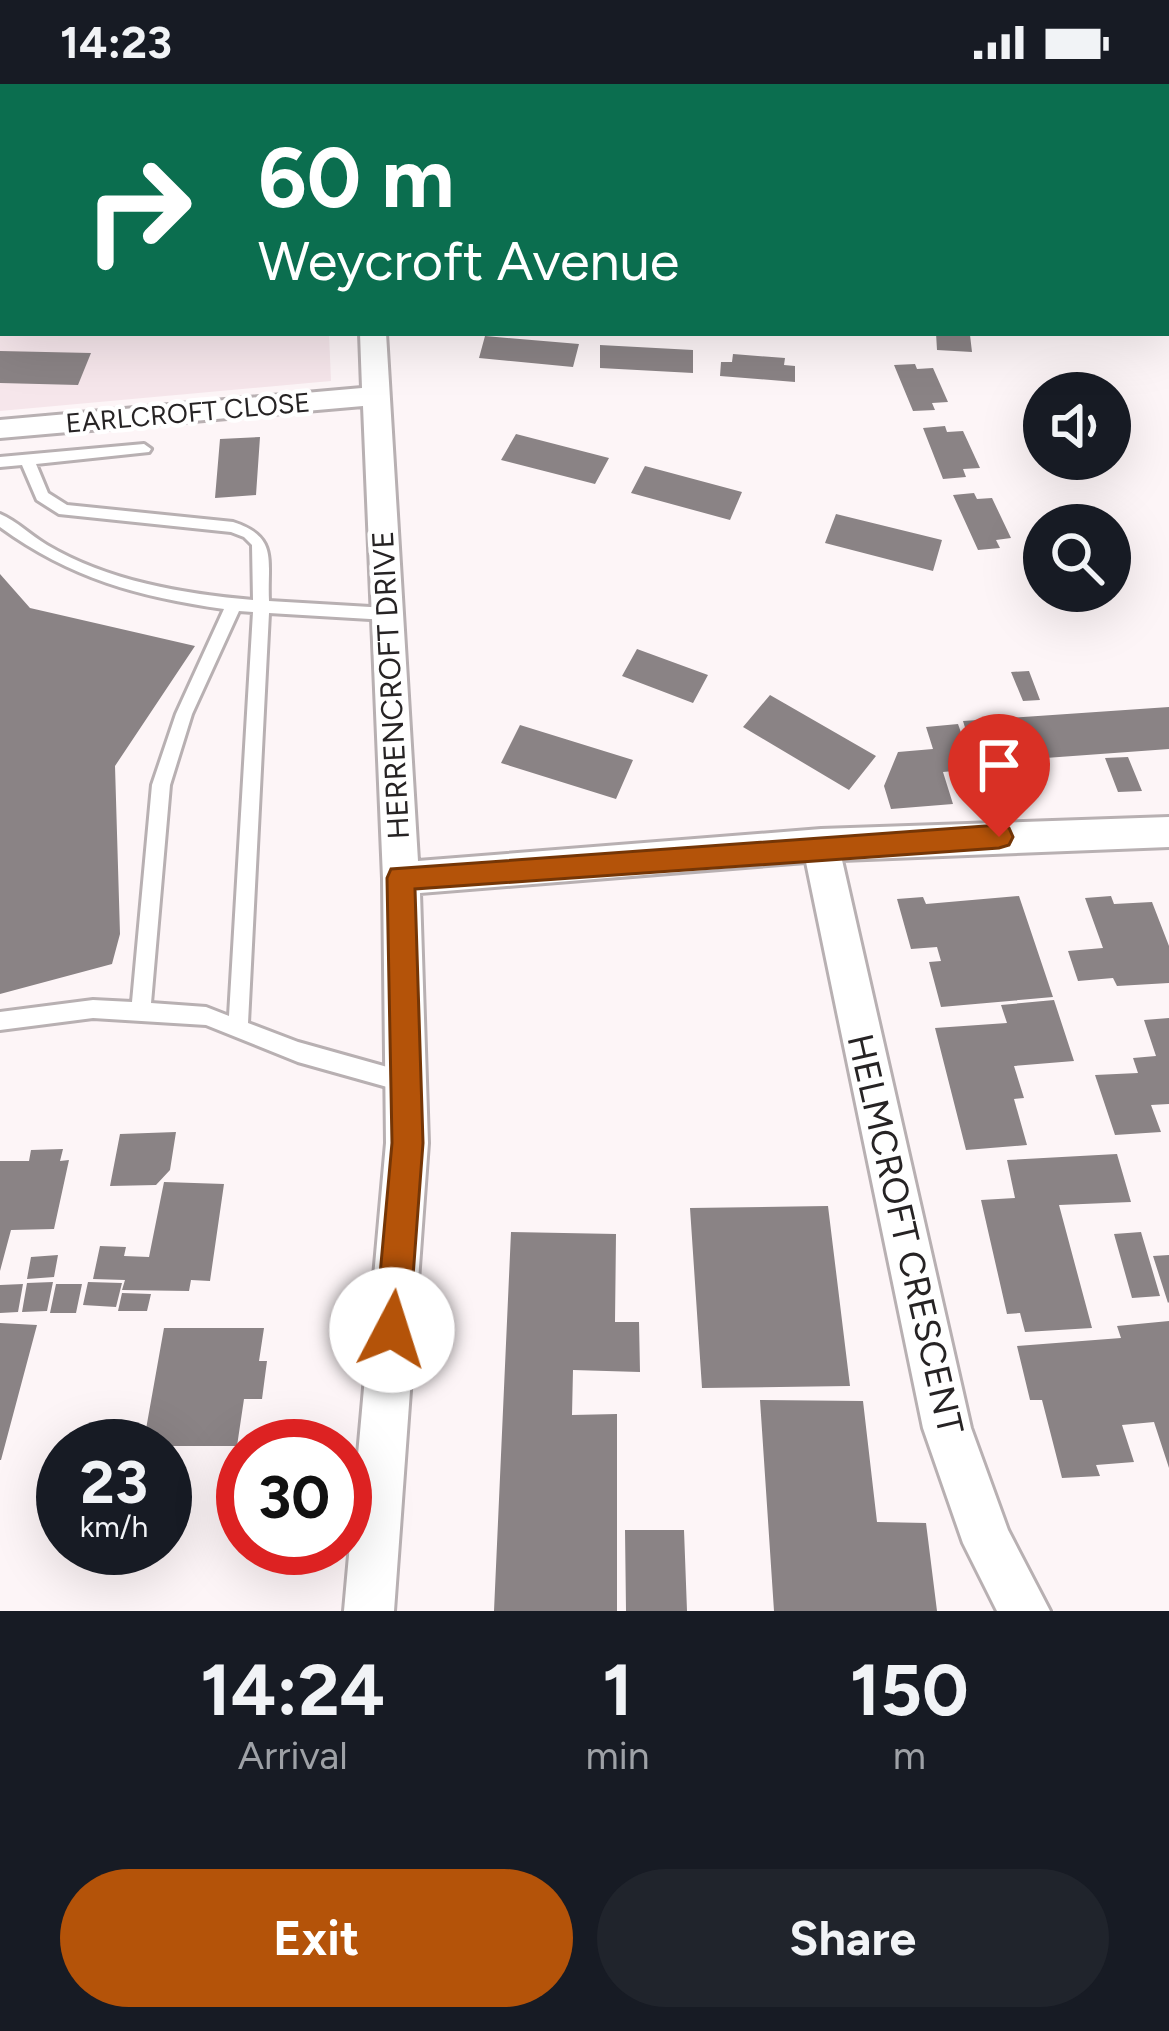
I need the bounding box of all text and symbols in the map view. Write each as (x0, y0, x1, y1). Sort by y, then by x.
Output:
text: 14:23 (60, 15, 172, 69)
text: 60 m (258, 127, 454, 228)
icon: right (60, 132, 216, 288)
text: Weycroft Avenue (258, 229, 679, 294)
map controls (1023, 372, 1131, 612)
button: sound (1023, 372, 1131, 480)
street label: EARLCROFT CLOSE (64, 385, 312, 440)
button: search (1023, 504, 1131, 612)
street label: HERRENCROFT DRIVE (364, 530, 417, 840)
pin (948, 714, 1050, 837)
icon: arrive (966, 732, 1032, 798)
street label: HELMCROFT CRESCENT (839, 1030, 973, 1438)
position arrow (329, 1267, 455, 1393)
speed limit sign: 30 (216, 1419, 372, 1575)
text: 23 (80, 1446, 148, 1518)
text: km/h (80, 1508, 148, 1545)
text: 14:24 (200, 1647, 385, 1733)
text: 1 (602, 1647, 633, 1733)
text: 150 (850, 1647, 969, 1733)
text: Arrival (238, 1732, 348, 1779)
text: min (586, 1732, 650, 1779)
text: m (893, 1732, 926, 1779)
button: Exit (60, 1869, 573, 2007)
button: Share (597, 1869, 1109, 2007)

